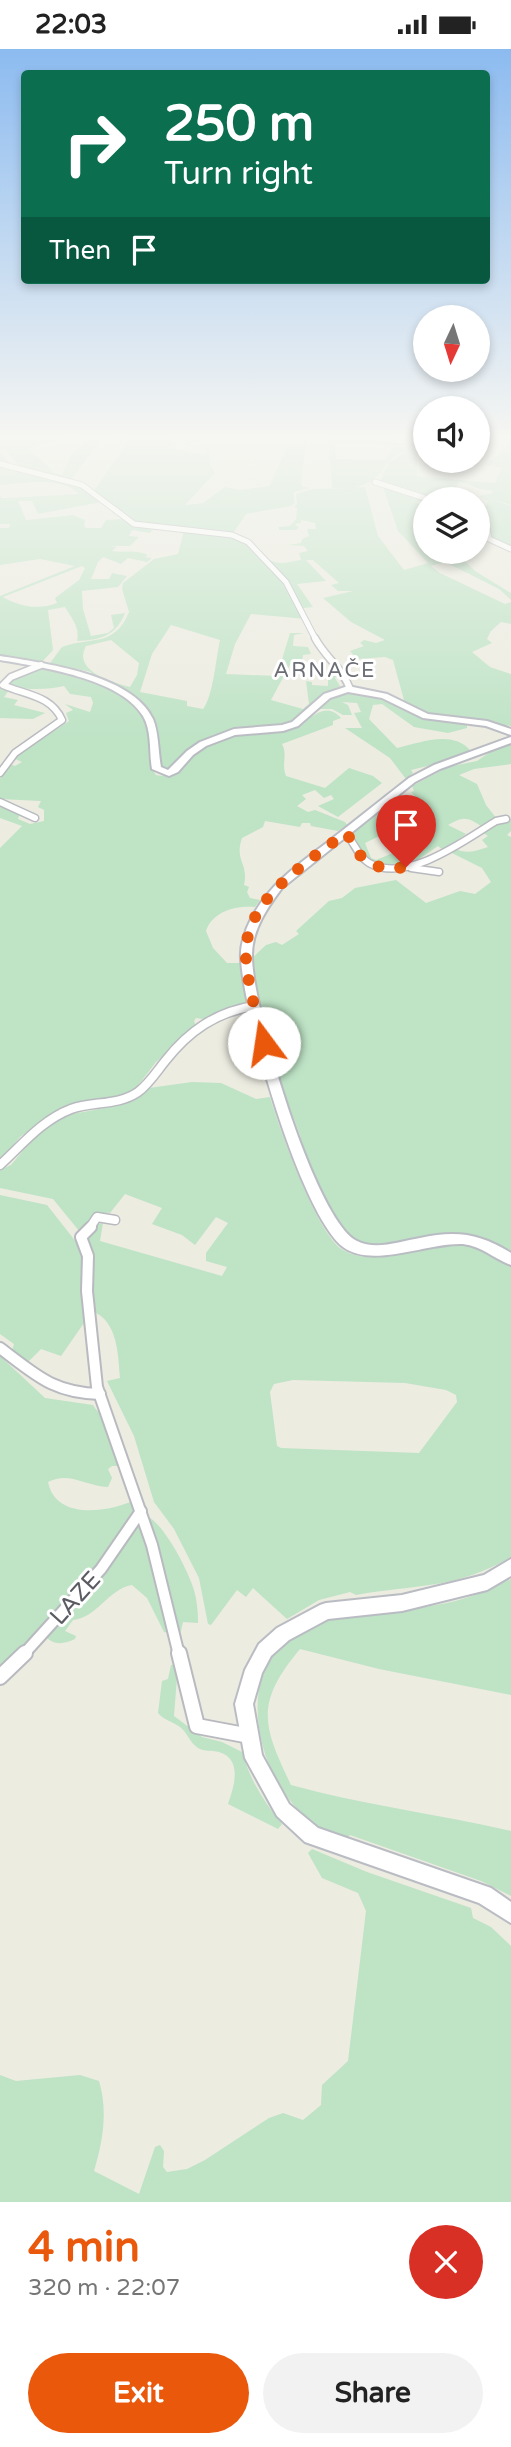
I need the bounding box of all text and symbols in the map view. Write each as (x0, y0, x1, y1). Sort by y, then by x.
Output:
text: 22:03 (35, 9, 107, 40)
text: 250 m (164, 95, 314, 154)
icon: right (49, 98, 140, 189)
text: Turn right (164, 155, 313, 193)
icon: arrive (125, 231, 163, 269)
text: Then (49, 235, 111, 266)
north arrow (413, 305, 490, 381)
map controls (413, 305, 490, 564)
button: sound (413, 396, 490, 473)
button: layers (413, 487, 490, 564)
district label: ARNAČE (274, 658, 376, 683)
pin (376, 795, 436, 867)
icon: arrive (387, 806, 425, 844)
position arrow (227, 1006, 301, 1080)
street label: LAZE (44, 1566, 107, 1631)
text: 4 min (28, 2222, 140, 2273)
button: close (409, 2225, 483, 2299)
text: 320 m · 22:07 (28, 2274, 180, 2302)
button: Exit (28, 2353, 249, 2433)
button: Share (263, 2353, 483, 2433)

